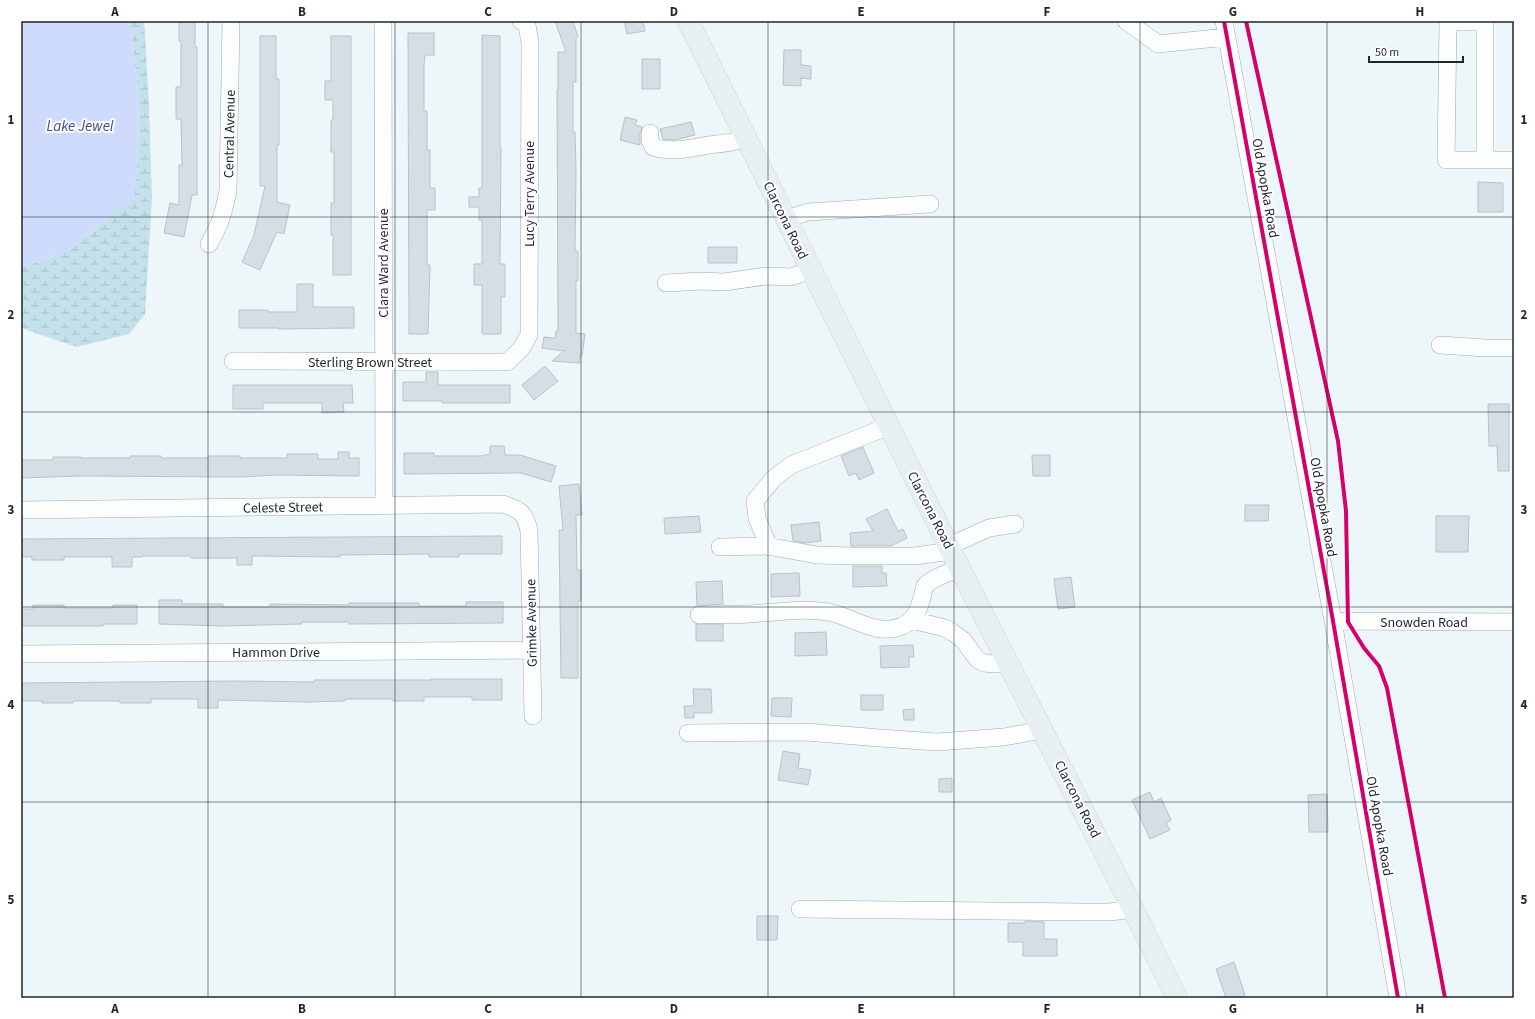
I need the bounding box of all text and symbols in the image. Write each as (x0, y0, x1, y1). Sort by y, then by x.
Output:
text: A (110, 3, 119, 21)
text: B (298, 3, 306, 21)
text: C (484, 3, 492, 21)
text: D (670, 3, 678, 21)
text: E (857, 3, 865, 21)
text: F (1044, 3, 1051, 21)
text: G (1229, 3, 1237, 21)
text: H (1416, 3, 1424, 21)
scale bar (1369, 38, 1463, 64)
text: 50 m (1375, 44, 1399, 61)
street label: Central Avenue (219, 90, 241, 178)
text: 1 (8, 111, 15, 129)
text: 1 (1521, 111, 1528, 129)
water label: Lake Jewel (46, 116, 114, 137)
street label: Old Apopka Road (1246, 137, 1284, 240)
street label: Lucy Terry Avenue (520, 141, 540, 247)
street label: Clarcona Road (758, 178, 813, 263)
street label: Clara Ward Avenue (374, 208, 394, 318)
text: 2 (8, 306, 15, 324)
text: 2 (1521, 306, 1528, 324)
street label: Sterling Brown Street (308, 353, 432, 373)
street label: Old Apopka Road (1304, 456, 1342, 559)
street label: Clarcona Road (902, 468, 958, 553)
street label: Celeste Street (243, 497, 324, 519)
text: 3 (8, 501, 15, 519)
text: 3 (1521, 501, 1528, 519)
street label: Grimke Avenue (521, 579, 543, 667)
street label: Snowden Road (1380, 613, 1468, 633)
street label: Hammon Drive (232, 643, 320, 663)
text: 4 (8, 696, 15, 714)
text: 4 (1521, 696, 1528, 714)
street label: Clarcona Road (1049, 757, 1105, 842)
street label: Old Apopka Road (1360, 775, 1398, 878)
text: 5 (8, 891, 15, 909)
text: 5 (1521, 891, 1528, 909)
text: A (110, 1000, 119, 1018)
text: B (298, 1000, 306, 1018)
text: C (484, 1000, 492, 1018)
text: D (670, 1000, 678, 1018)
text: E (857, 1000, 865, 1018)
text: F (1044, 1000, 1051, 1018)
text: G (1229, 1000, 1237, 1018)
text: H (1416, 1000, 1424, 1018)

